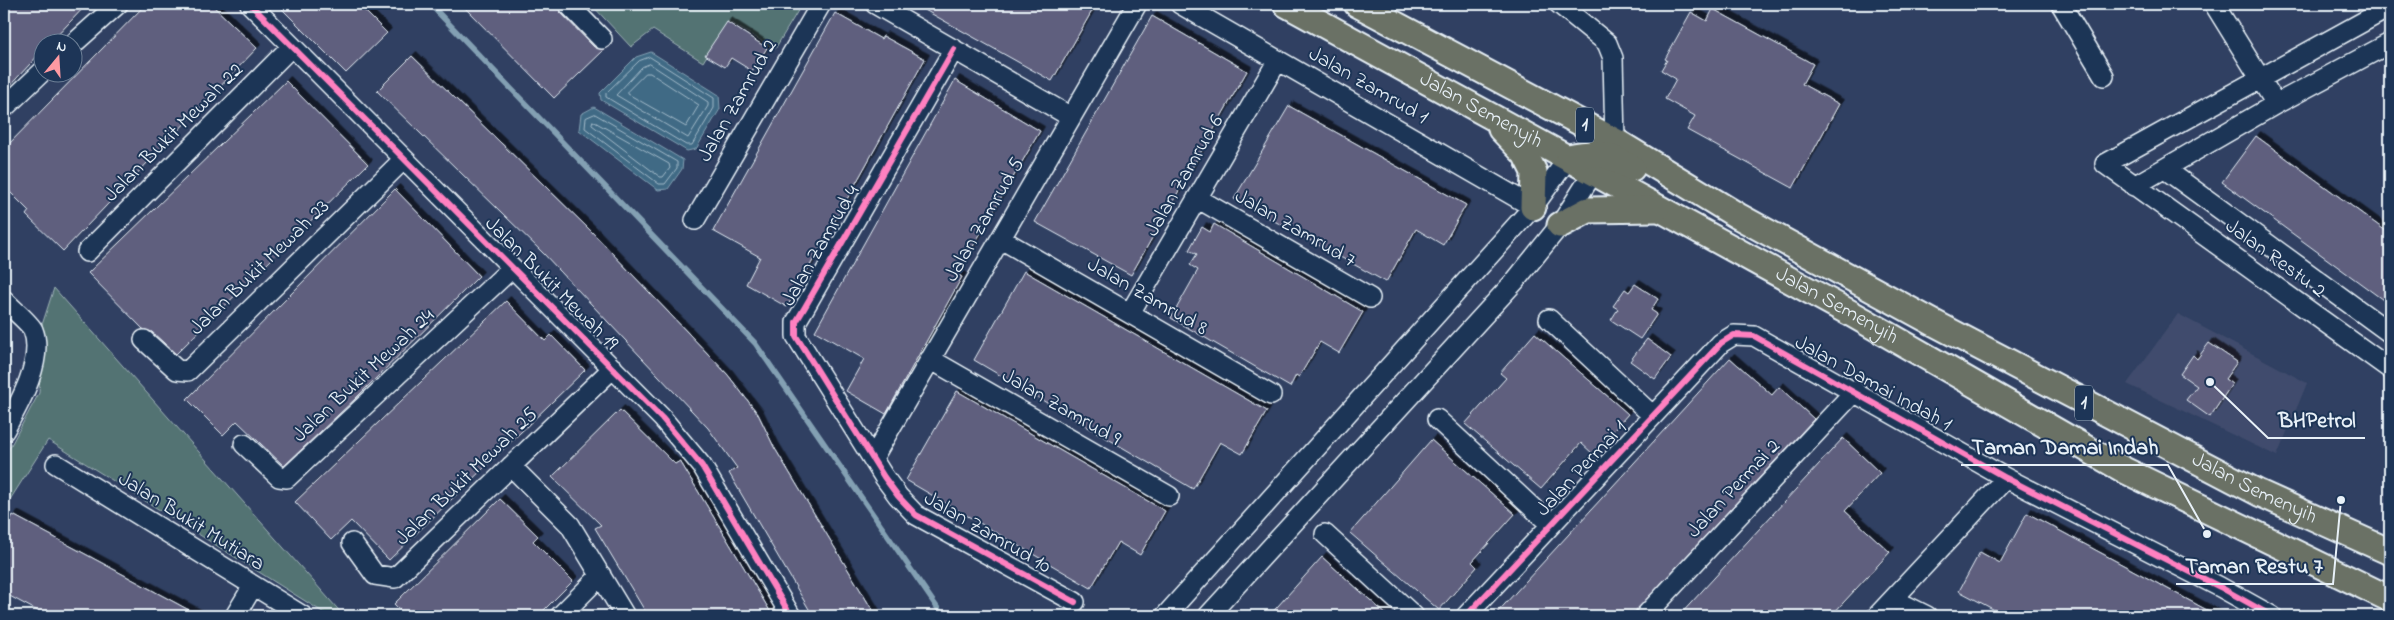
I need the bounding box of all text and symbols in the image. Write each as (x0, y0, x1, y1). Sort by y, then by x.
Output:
north arrow (32, 32, 82, 82)
street label: Jalan Zamrud 2 (691, 34, 785, 168)
text: N (54, 36, 69, 59)
street label: Jalan Zamrud 1 (1303, 40, 1434, 133)
street label: Jalan Bukit Mewah 22 (97, 56, 251, 210)
street label: Jalan Semenyih (1414, 65, 1548, 157)
road number: 1 (1576, 108, 1594, 142)
street label: Jalan Zamrud 6 (1138, 109, 1232, 243)
street label: Jalan Zamrud 5 (937, 152, 1033, 288)
street label: Jalan Zamrud 4 (774, 179, 868, 312)
street label: Jalan Zamrud 7 (1229, 182, 1362, 276)
street label: Jalan Bukit Mewah 23 (183, 193, 337, 343)
street label: Jalan Bukit Mewah 19 (477, 210, 625, 358)
street label: Jalan Restu 2 (2218, 212, 2332, 306)
street label: Jalan Zamrud 8 (1081, 250, 1213, 344)
street label: Jalan Semenyih (1770, 260, 1904, 352)
street label: Jalan Bukit Mewah 24 (286, 302, 442, 450)
street label: Jalan Damai Indah 1 (1789, 328, 1957, 440)
street label: Jalan Zamrud 9 (996, 362, 1127, 455)
road number: 1 (2075, 386, 2093, 420)
street label: Jalan Bukit Mewah 25 (389, 401, 545, 553)
callout: BHPetrol (2268, 401, 2365, 438)
text: BHPetrol (2277, 406, 2356, 438)
street label: Jalan Permai 1 (1529, 414, 1635, 524)
callout: Taman Damai Indah (1961, 428, 2168, 465)
street label: Jalan Permai 2 (1680, 433, 1788, 545)
text: Taman Damai Indah (1972, 433, 2158, 465)
street label: Jalan Semenyih (2186, 445, 2322, 532)
street label: Jalan Bukit Mutiara (112, 465, 270, 579)
street label: Jalan Zamrud 10 (918, 484, 1056, 582)
callout: Taman Restu 7 (2176, 547, 2333, 584)
text: Taman Restu 7 (2185, 552, 2324, 584)

